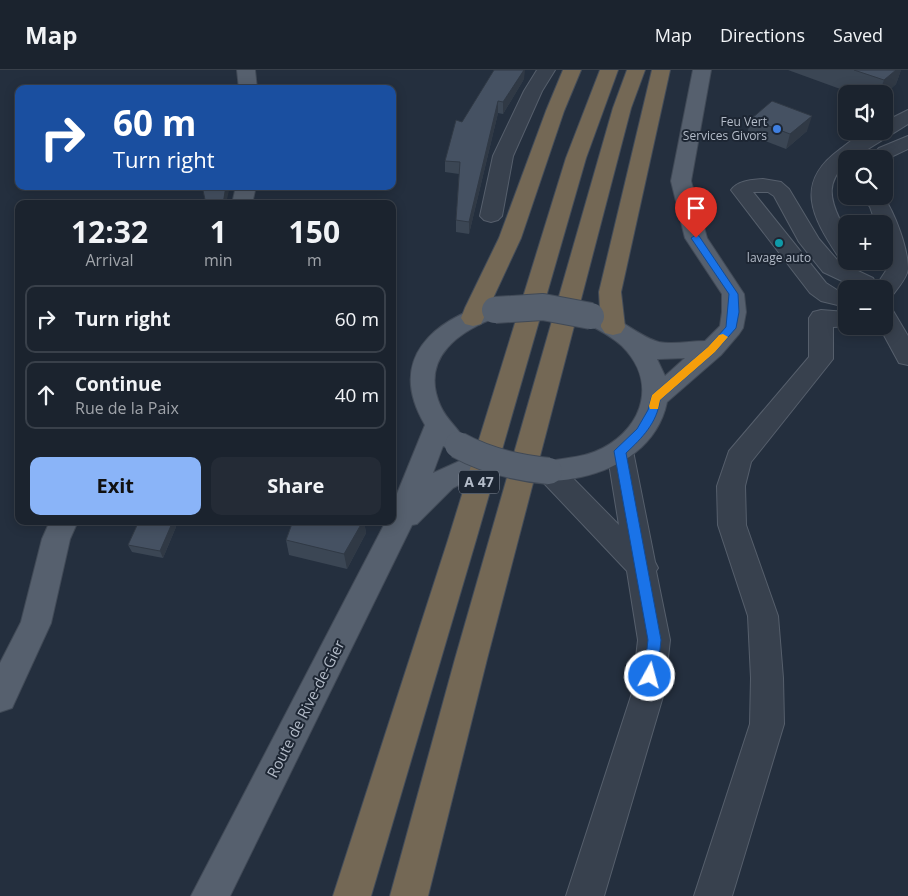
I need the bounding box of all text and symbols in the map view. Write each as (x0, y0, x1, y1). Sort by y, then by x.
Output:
text: Map (25, 18, 77, 51)
text: Map (655, 23, 692, 47)
text: Directions (720, 23, 805, 47)
text: Saved (833, 23, 883, 47)
map controls (838, 85, 893, 335)
button: sound (838, 85, 893, 140)
text: 60 m (113, 99, 196, 146)
icon: right (30, 105, 95, 170)
place label: Feu Vert Services Givors (683, 113, 767, 144)
marker: Feu Vert Services Givors (771, 123, 783, 135)
text: Turn right (113, 144, 215, 174)
button: search (838, 150, 893, 205)
pin (675, 187, 717, 238)
icon: arrive (682, 194, 710, 222)
text: 12:32 (71, 211, 148, 252)
text: 1 (210, 211, 227, 252)
text: 150 (289, 211, 340, 252)
button: + (838, 215, 893, 270)
marker: lavage auto (773, 237, 785, 249)
text: Arrival (85, 249, 134, 271)
text: min (204, 249, 233, 271)
text: m (307, 249, 322, 271)
place label: lavage auto (747, 249, 811, 266)
button: − (838, 280, 893, 335)
icon: right (32, 305, 60, 333)
text: Turn right (75, 306, 170, 332)
text: 60 m (335, 306, 379, 332)
text: Continue (75, 371, 162, 397)
icon: ahead (32, 381, 60, 409)
text: 40 m (335, 382, 379, 408)
text: Rue de la Paix (75, 397, 179, 419)
button: Exit (30, 457, 201, 515)
button: Share (211, 457, 381, 515)
road number: A 47 (459, 471, 499, 494)
street label: Route de Rive-de-Gier (262, 636, 349, 781)
position arrow (623, 649, 675, 701)

